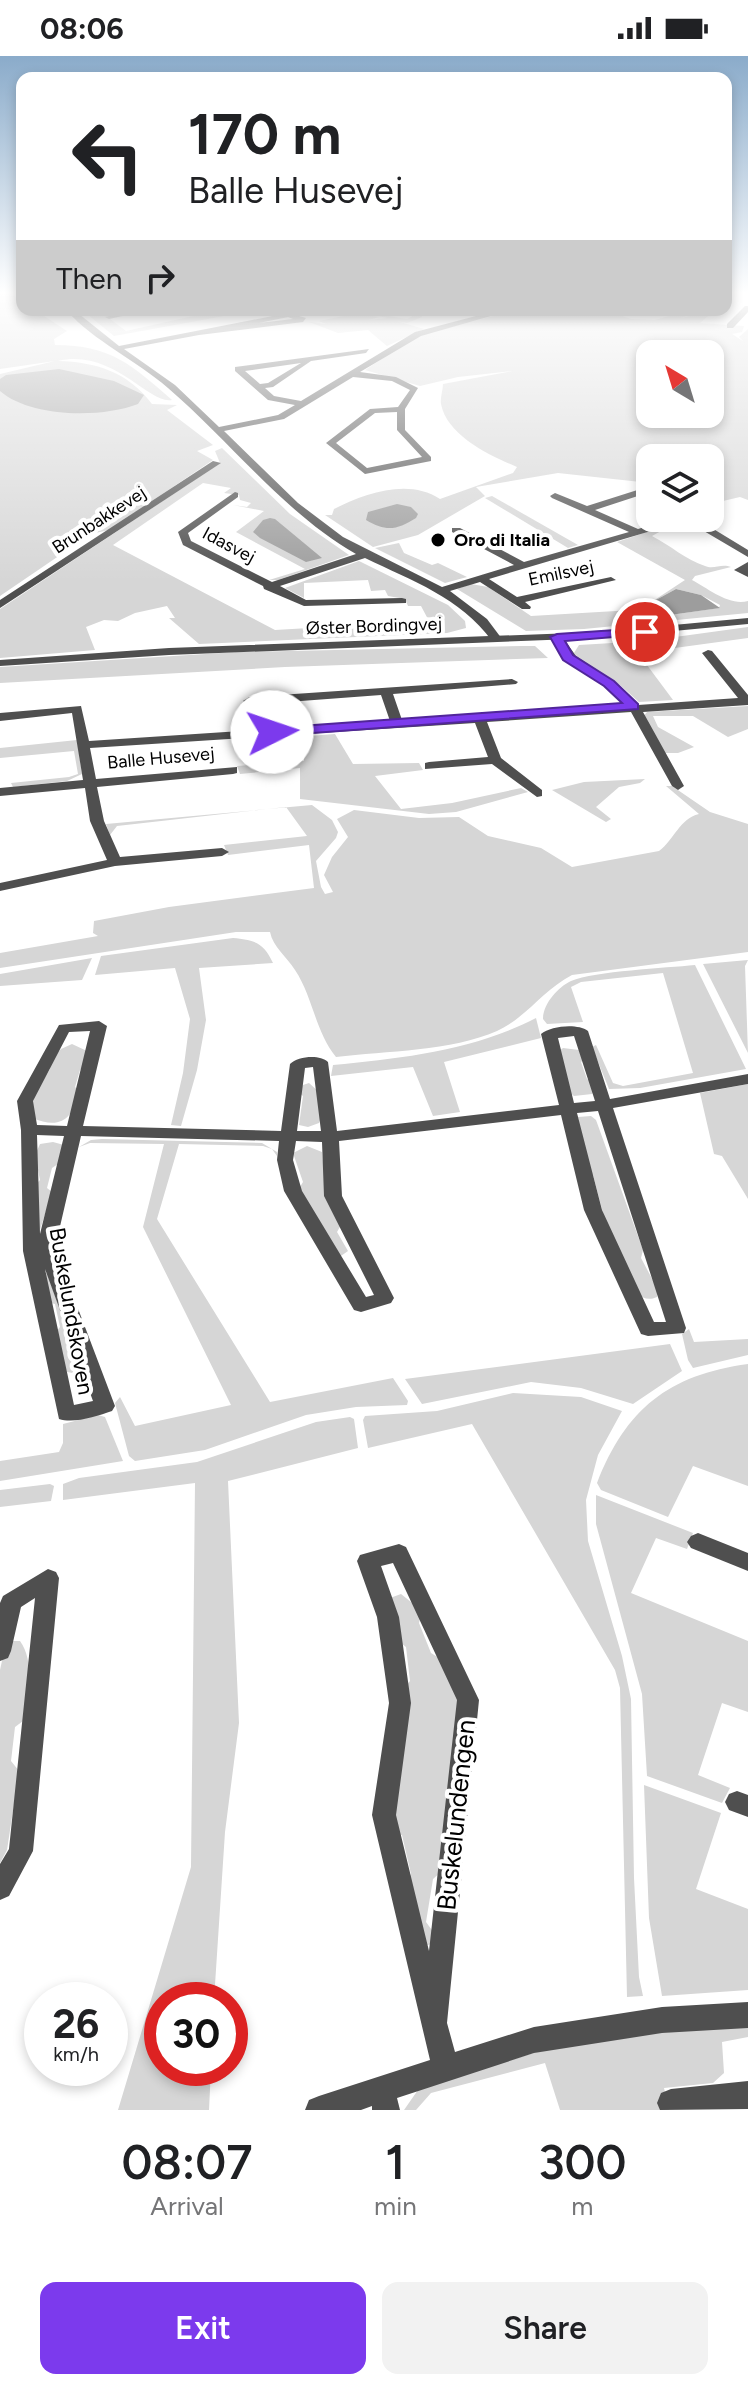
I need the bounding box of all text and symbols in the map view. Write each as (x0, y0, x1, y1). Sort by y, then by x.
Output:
text: 08:06 (40, 10, 124, 47)
text: 170 m (188, 101, 341, 168)
icon: left (56, 104, 160, 208)
text: Balle Husevej (188, 169, 403, 212)
icon: right (138, 256, 182, 300)
text: Then (56, 260, 122, 297)
north arrow (636, 340, 724, 428)
map controls (636, 340, 724, 532)
button: layers (636, 444, 724, 532)
street label: Brunbakkevej (48, 481, 150, 559)
street label: Idasvej (199, 522, 259, 568)
place label: Oro di Italia (454, 529, 550, 551)
marker: Oro di Italia (429, 531, 447, 549)
street label: Emilsvej (526, 555, 596, 591)
pin (611, 598, 679, 666)
icon: arrive (623, 610, 667, 654)
street label: Øster Bordingvej (306, 613, 442, 639)
position arrow (230, 690, 314, 774)
street label: Balle Husevej (106, 742, 216, 774)
street label: Buskelundskoven (44, 1225, 100, 1397)
street label: Buskelundengen (430, 1718, 482, 1912)
speed limit sign: 30 (144, 1982, 248, 2086)
text: 26 (53, 2000, 99, 2048)
text: km/h (53, 2042, 99, 2066)
text: 08:07 (121, 2133, 253, 2191)
text: 1 (385, 2133, 405, 2191)
text: 300 (538, 2133, 627, 2191)
text: Arrival (150, 2190, 224, 2222)
text: min (374, 2190, 417, 2222)
text: m (571, 2190, 593, 2222)
button: Exit (40, 2282, 366, 2374)
button: Share (382, 2282, 708, 2374)

